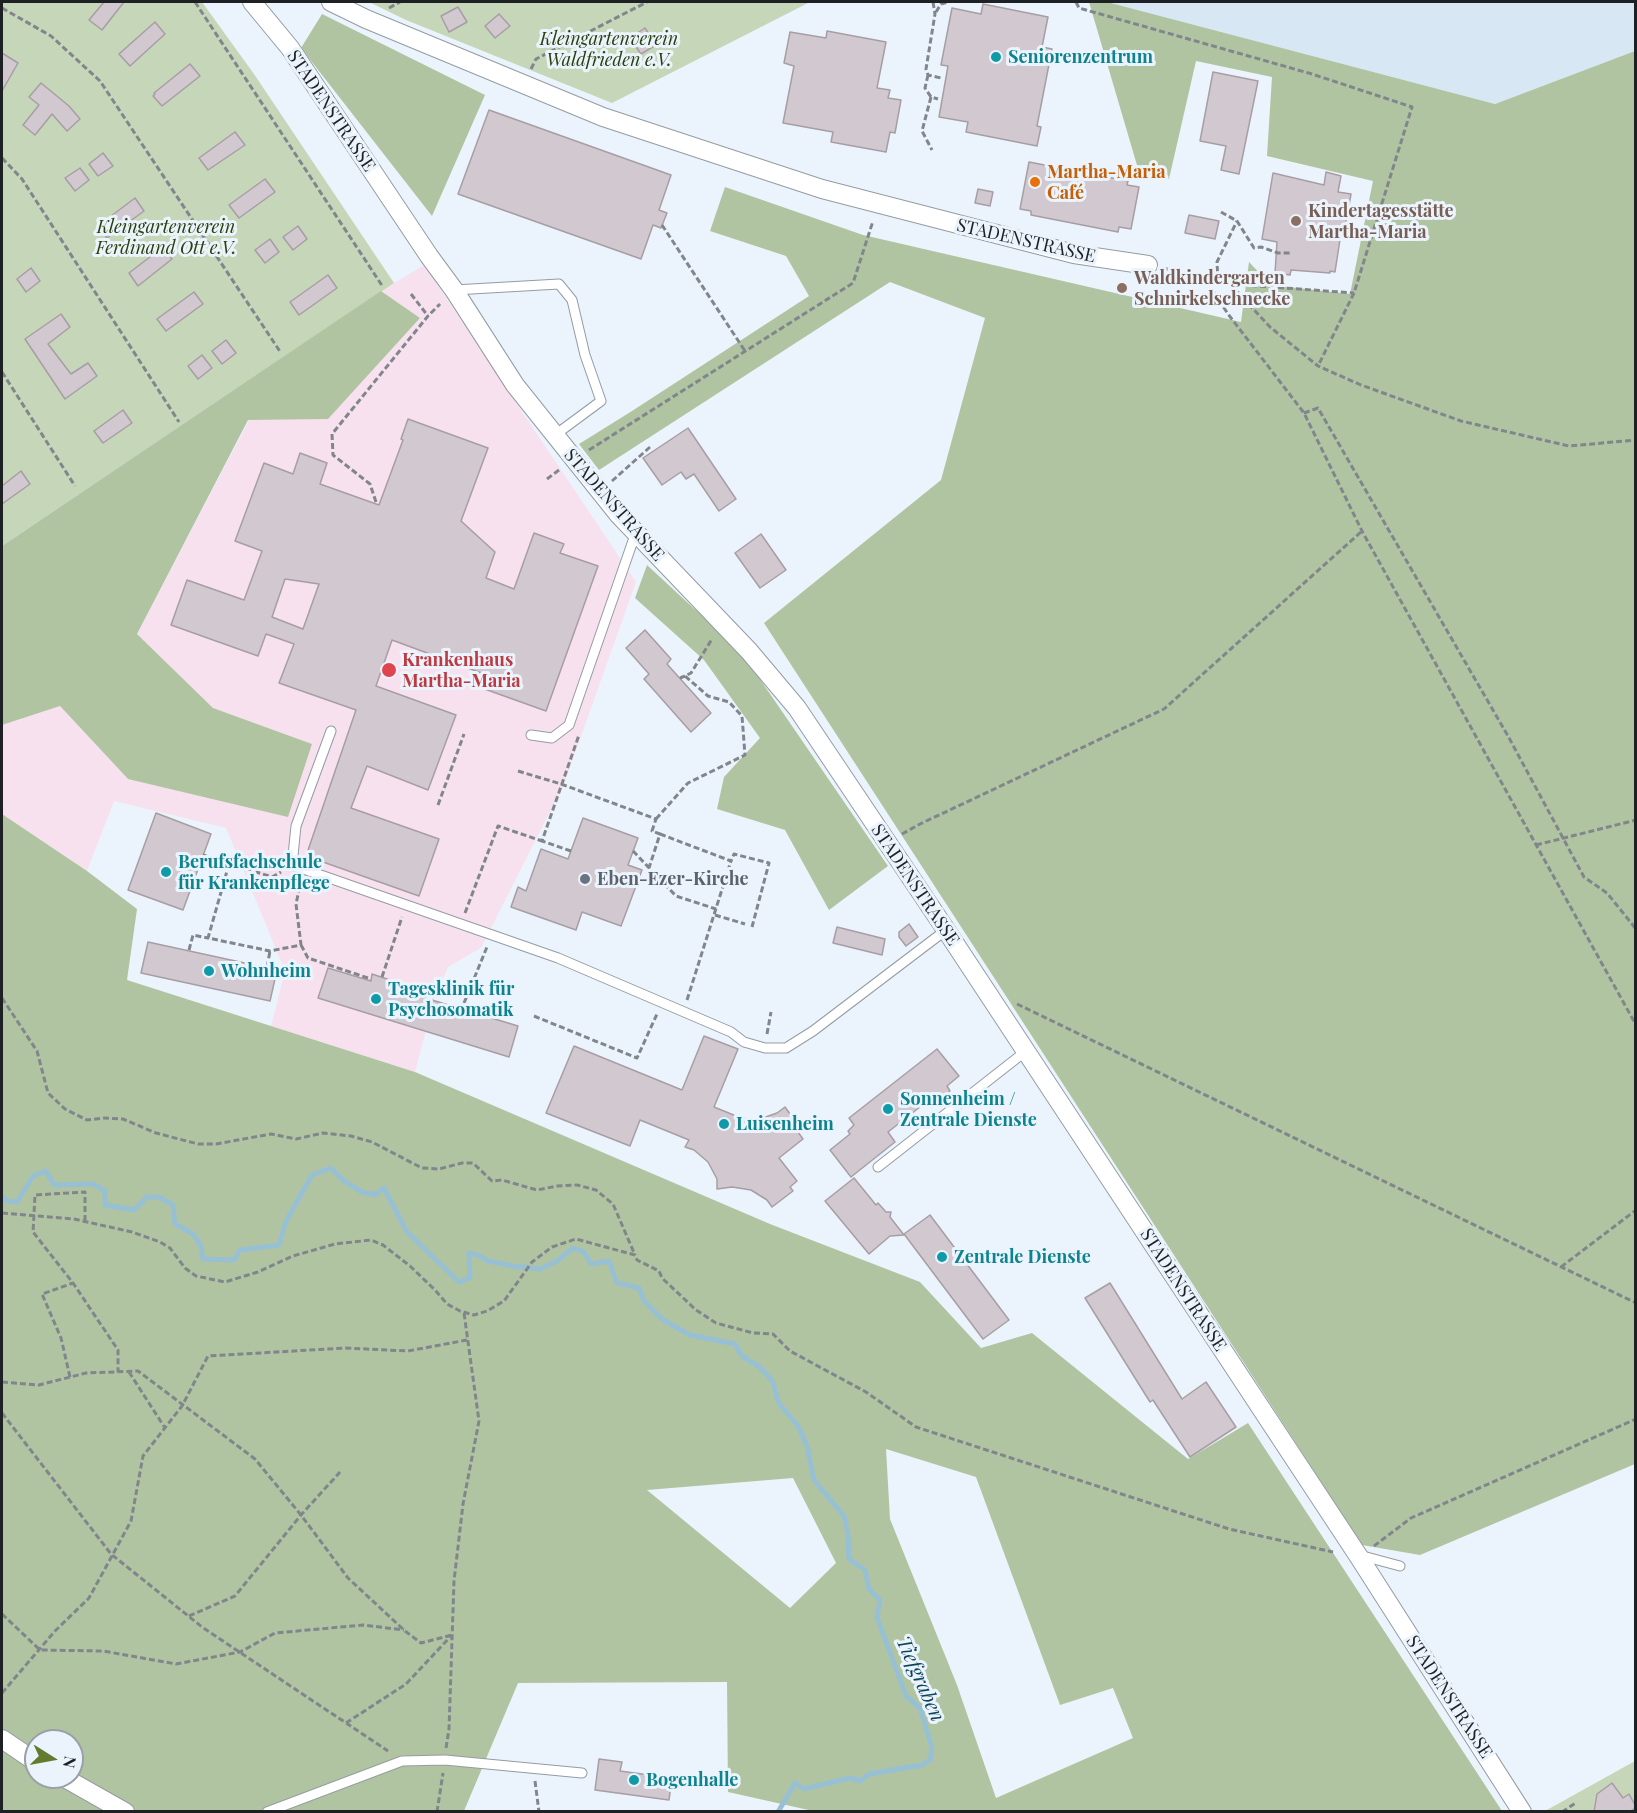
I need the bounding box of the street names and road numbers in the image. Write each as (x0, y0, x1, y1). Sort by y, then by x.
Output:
street label: STADENSTRASSE (282, 46, 380, 176)
street label: STADENSTRASSE (954, 215, 1098, 267)
street label: STADENSTRASSE (559, 444, 669, 566)
street label: STADENSTRASSE (866, 820, 964, 950)
street label: STADENSTRASSE (1135, 1225, 1231, 1355)
street label: STADENSTRASSE (1401, 1632, 1497, 1762)

